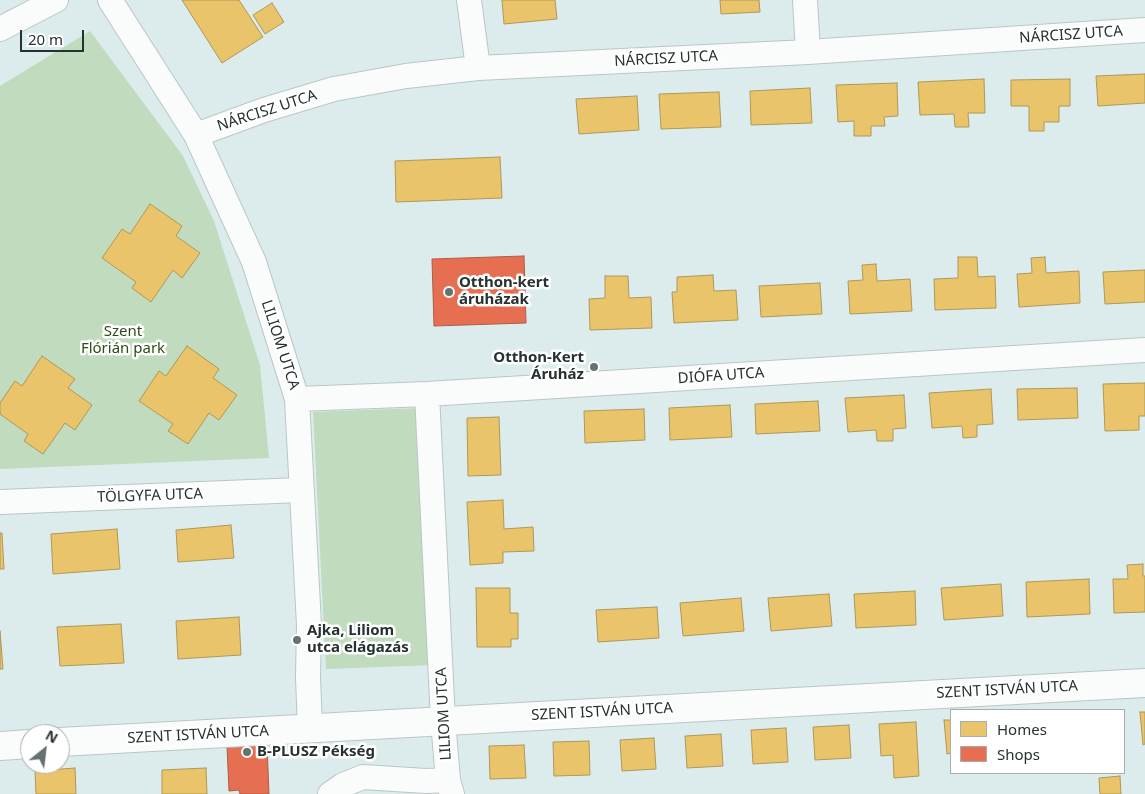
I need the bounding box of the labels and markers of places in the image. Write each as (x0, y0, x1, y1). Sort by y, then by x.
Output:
place label: Otthon-kert áruházak (459, 274, 549, 309)
marker: Otthon-kert áruházak (443, 286, 455, 298)
place label: Otthon-Kert Áruház (493, 349, 584, 384)
marker: Otthon-Kert Áruház (588, 361, 600, 373)
place label: Ajka, Liliom utca elágazás (307, 622, 409, 657)
marker: Ajka, Liliom utca elágazás (291, 634, 303, 646)
place label: B-PLUSZ Pékség (257, 743, 375, 761)
marker: B-PLUSZ Pékség (241, 746, 253, 758)

